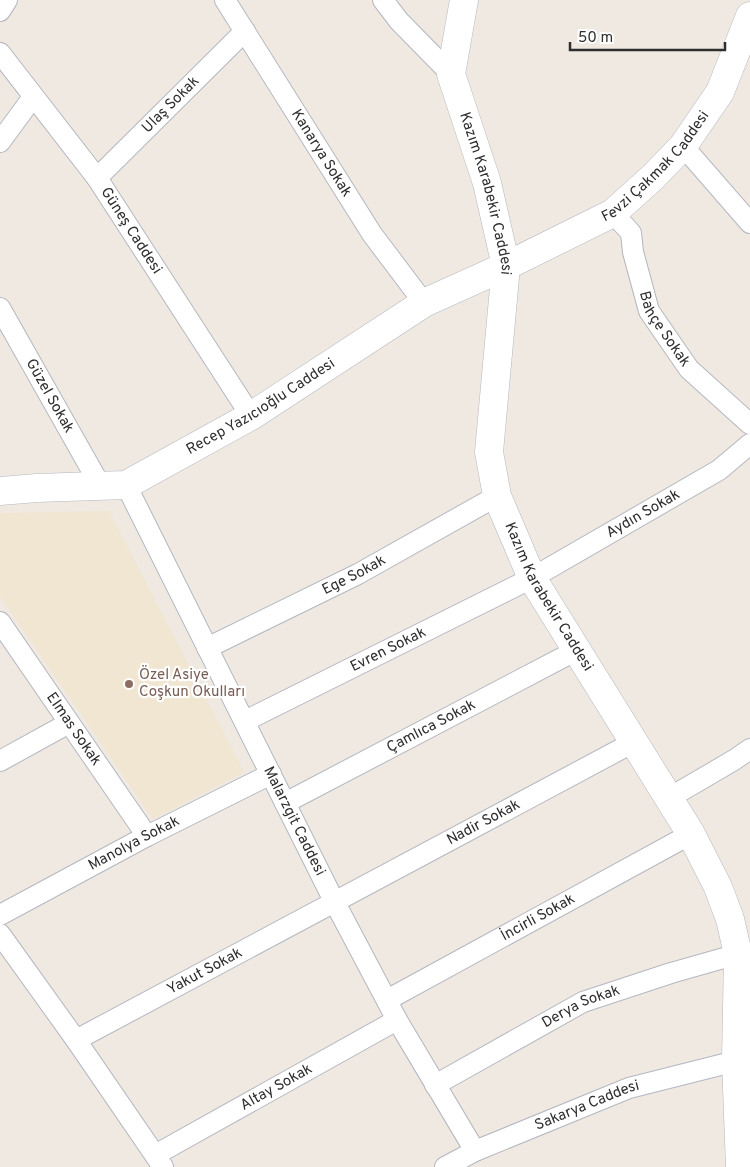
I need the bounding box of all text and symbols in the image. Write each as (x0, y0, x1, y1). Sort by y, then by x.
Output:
scale bar (570, 20, 725, 52)
text: 50 m (578, 29, 613, 48)
street label: Ulaş Sokak (138, 72, 204, 137)
street label: Kanarya Sokak (287, 106, 356, 201)
street label: Fevzi Çakmak Caddesi (599, 107, 714, 227)
street label: Kazım Karabekir Caddesi (455, 110, 516, 276)
street label: Güneş Caddesi (96, 184, 166, 278)
street label: Bahçe Sokak (635, 289, 694, 371)
street label: Recep Yazıcıoğlu Caddesi (183, 354, 339, 459)
street label: Güzel Sokak (21, 355, 78, 436)
street label: Aydın Sokak (603, 485, 684, 543)
street label: Kazım Karabekir Caddesi (500, 519, 597, 675)
street label: Ege Sokak (319, 551, 389, 600)
street label: Evren Sokak (347, 623, 429, 676)
place label: Özel Asiye Coşkun Okulları (139, 665, 245, 702)
marker: Özel Asiye Coşkun Okulları (123, 678, 135, 690)
street label: Elmas Sokak (42, 689, 105, 769)
street label: Çamlıca Sokak (384, 695, 479, 757)
street label: Malarzgit Caddesi (259, 764, 329, 879)
street label: Nadir Sokak (444, 795, 524, 850)
street label: Manolya Sokak (85, 812, 183, 875)
street label: İncirli Sokak (497, 890, 578, 946)
street label: Yakut Sokak (164, 943, 246, 999)
street label: Derya Sokak (539, 981, 622, 1033)
street label: Altay Sokak (237, 1060, 316, 1115)
street label: Sakarya Caddesi (532, 1076, 641, 1135)

